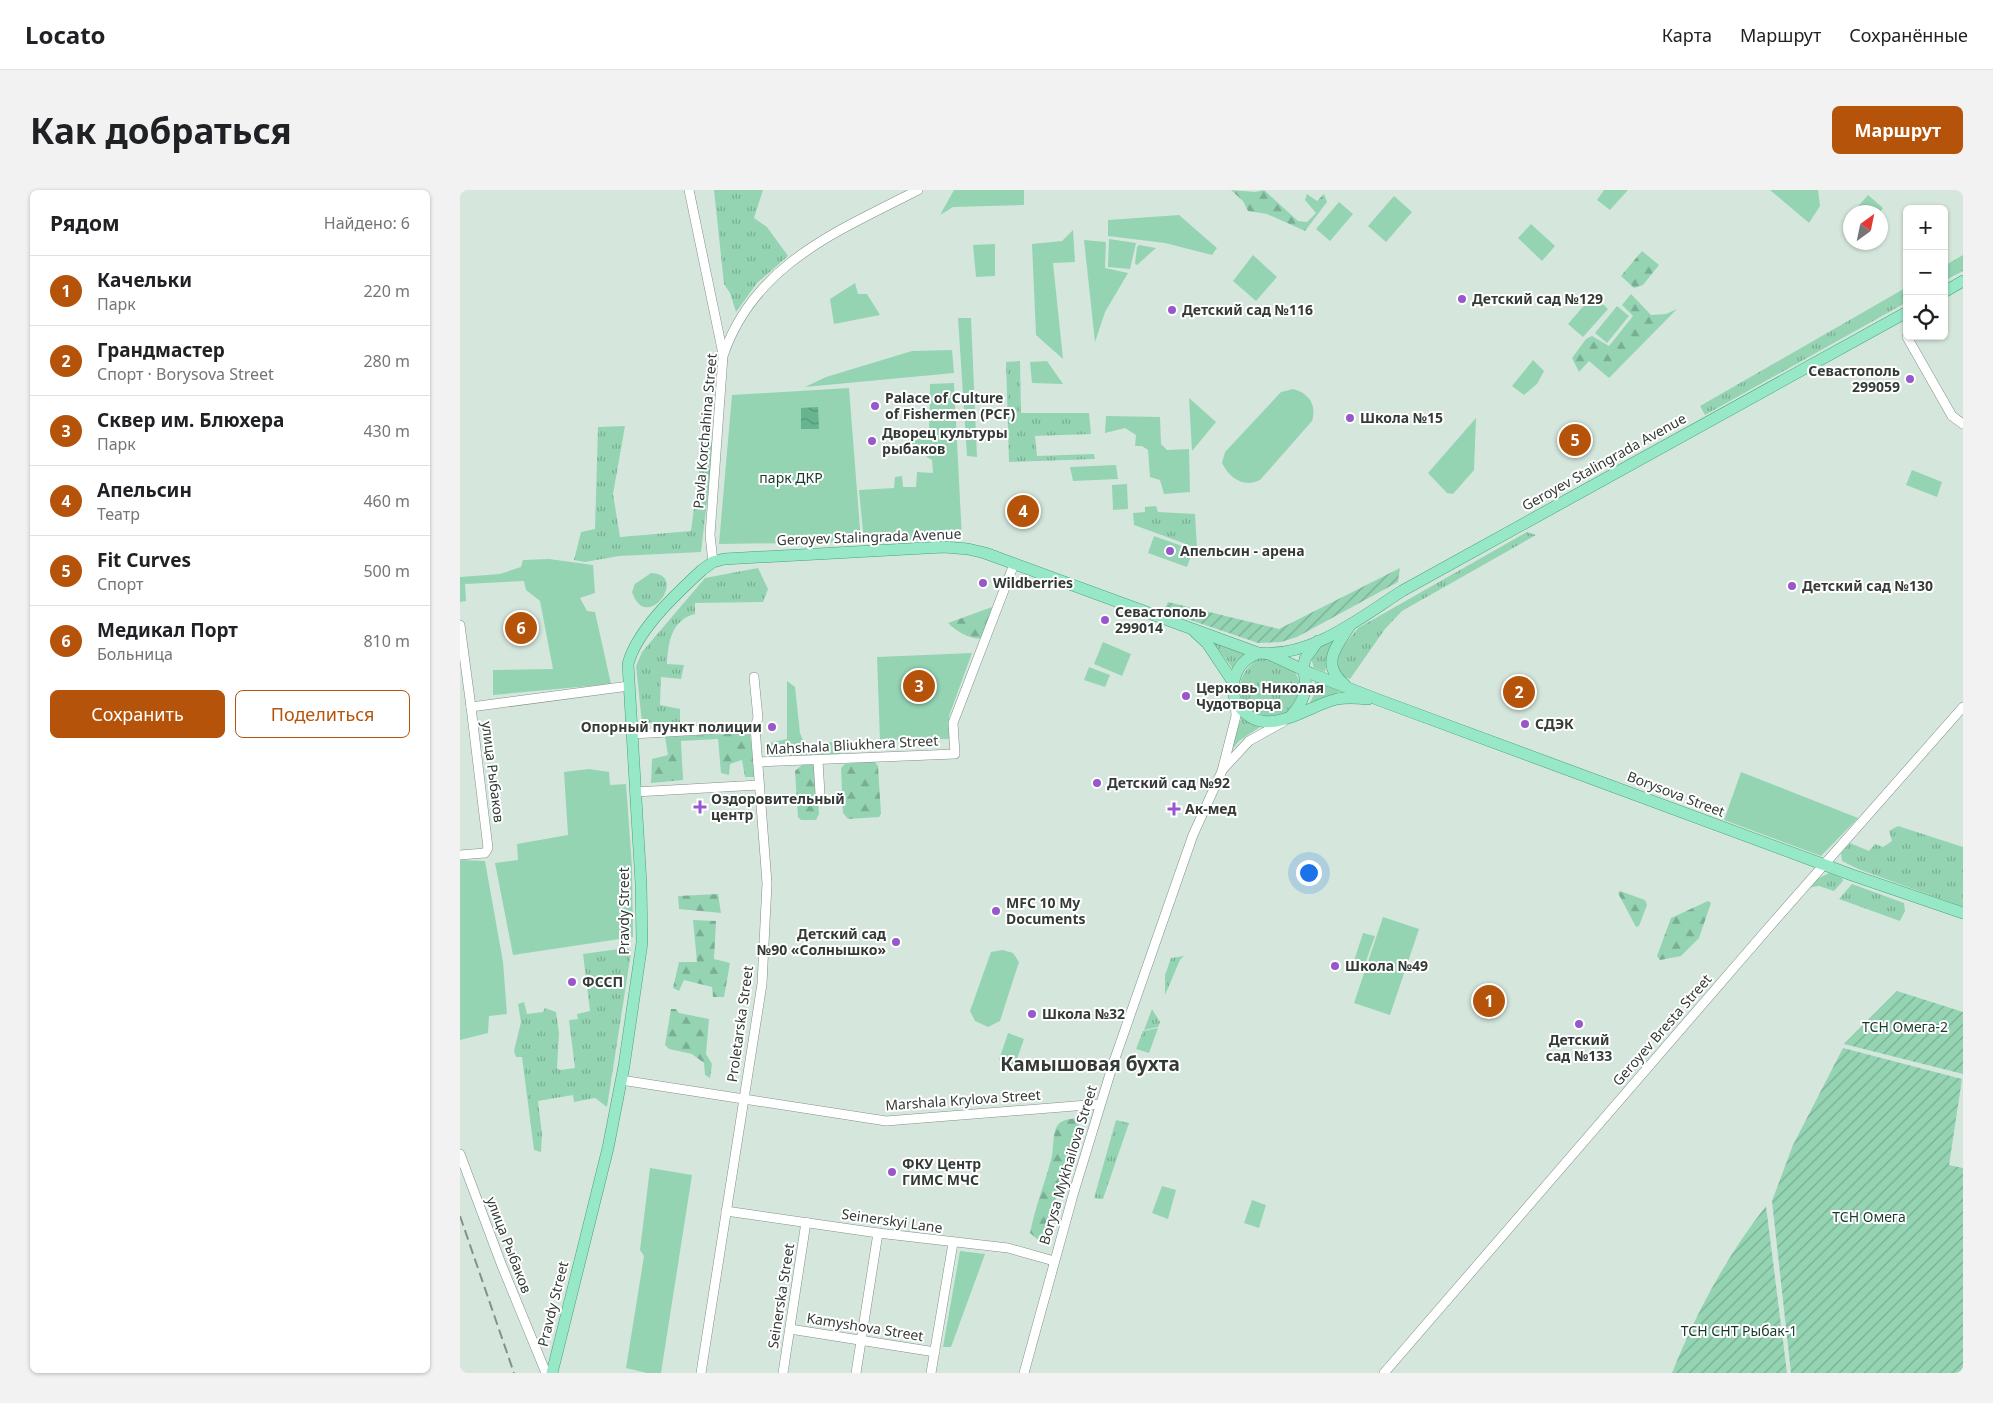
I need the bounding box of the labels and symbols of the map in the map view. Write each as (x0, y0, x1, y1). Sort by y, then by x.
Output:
north arrow (1843, 205, 1888, 250)
place label: Детский сад №129 (1472, 289, 1603, 308)
marker: Детский сад №129 (1456, 293, 1468, 305)
place label: Детский сад №116 (1182, 300, 1313, 319)
marker: Детский сад №116 (1166, 304, 1178, 316)
street label: Pavla Korchahina Street (688, 352, 721, 509)
place label: Севастополь 299059 (1808, 361, 1900, 396)
marker: Севастополь 299059 (1904, 373, 1916, 385)
place label: Palace of Culture of Fishermen (PCF) (885, 388, 1016, 423)
marker: Palace of Culture of Fishermen (PCF) (869, 400, 881, 412)
place label: Школа №15 (1360, 408, 1443, 427)
street label: Geroyev Stalingrada Avenue (1518, 408, 1689, 515)
marker: Школа №15 (1344, 412, 1356, 424)
pin: 5 (1559, 421, 1591, 459)
place label: Дворец культуры рыбаков (882, 423, 1008, 458)
marker: Дворец культуры рыбаков (866, 435, 878, 447)
park label: парк ДКР (759, 468, 823, 487)
pin: 4 (1007, 492, 1039, 530)
street label: Geroyev Stalingrada Avenue (776, 524, 962, 549)
place label: Апельсин - арена (1180, 541, 1305, 560)
marker: Апельсин - арена (1164, 545, 1176, 557)
place label: Wildberries (993, 573, 1073, 592)
place label: Детский сад №130 (1802, 576, 1933, 595)
marker: Wildberries (977, 577, 989, 589)
marker: Детский сад №130 (1786, 580, 1798, 592)
place label: Севастополь 299014 (1115, 602, 1207, 637)
pin: 6 (505, 609, 537, 647)
marker: Севастополь 299014 (1099, 614, 1111, 626)
pin: 3 (903, 667, 935, 705)
pin: 2 (1503, 673, 1535, 711)
place label: Церковь Николая Чудотворца (1196, 678, 1324, 713)
marker: Церковь Николая Чудотворца (1180, 690, 1192, 702)
place label: СДЭК (1535, 714, 1574, 733)
place label: Опорный пункт полиции (581, 717, 762, 736)
marker: СДЭК (1519, 718, 1531, 730)
street label: улица Рыбаков (478, 720, 509, 824)
marker: Опорный пункт полиции (766, 721, 778, 733)
street label: Mahshala Bliukhera Street (765, 730, 939, 759)
street label: Borysova Street (1625, 766, 1728, 821)
place label: Детский сад №92 (1107, 773, 1230, 792)
marker: Детский сад №92 (1091, 777, 1103, 789)
place label: Оздоровительный центр (711, 789, 845, 824)
place label: Ак-мед (1185, 799, 1236, 818)
marker: Оздоровительный центр (693, 800, 707, 814)
marker: Ак-мед (1167, 802, 1181, 816)
your location (1296, 860, 1322, 886)
street label: Pravdy Street (614, 867, 633, 955)
place label: MFC 10 My Documents (1006, 893, 1086, 928)
marker: MFC 10 My Documents (990, 905, 1002, 917)
place label: Детский сад №90 «Солнышко» (757, 924, 886, 959)
marker: Детский сад №90 «Солнышко» (890, 936, 902, 948)
place label: Школа №49 (1345, 956, 1428, 975)
marker: Школа №49 (1329, 960, 1341, 972)
street label: Proletarska Street (722, 964, 757, 1083)
street label: Geroyev Bresta Street (1608, 970, 1715, 1090)
place label: ФССП (582, 972, 623, 991)
marker: ФССП (566, 976, 578, 988)
pin: 1 (1473, 982, 1505, 1020)
place label: Школа №32 (1042, 1004, 1125, 1023)
marker: Школа №32 (1026, 1008, 1038, 1020)
park label: ТСН Омега-2 (1862, 1017, 1948, 1036)
marker: Детский сад №133 (1573, 1018, 1585, 1030)
place label: Детский сад №133 (1546, 1030, 1612, 1065)
district label: Камышовая бухта (1000, 1051, 1180, 1077)
street label: Borysa Mykhailova Street (1034, 1083, 1101, 1247)
street label: Marshala Krylova Street (885, 1085, 1041, 1114)
place label: ФКУ Центр ГИМС МЧС (902, 1154, 981, 1189)
marker: ФКУ Центр ГИМС МЧС (886, 1166, 898, 1178)
street label: улица Рыбаков (482, 1194, 537, 1296)
street label: Seinerskyi Lane (840, 1204, 944, 1237)
park label: ТСН Омега (1832, 1207, 1906, 1226)
street label: Seinerska Street (763, 1242, 798, 1350)
street label: Pravdy Street (533, 1259, 572, 1349)
street label: Kamyshova Street (805, 1308, 925, 1345)
park label: ТСН СНТ Рыбак-1 (1681, 1321, 1797, 1340)

